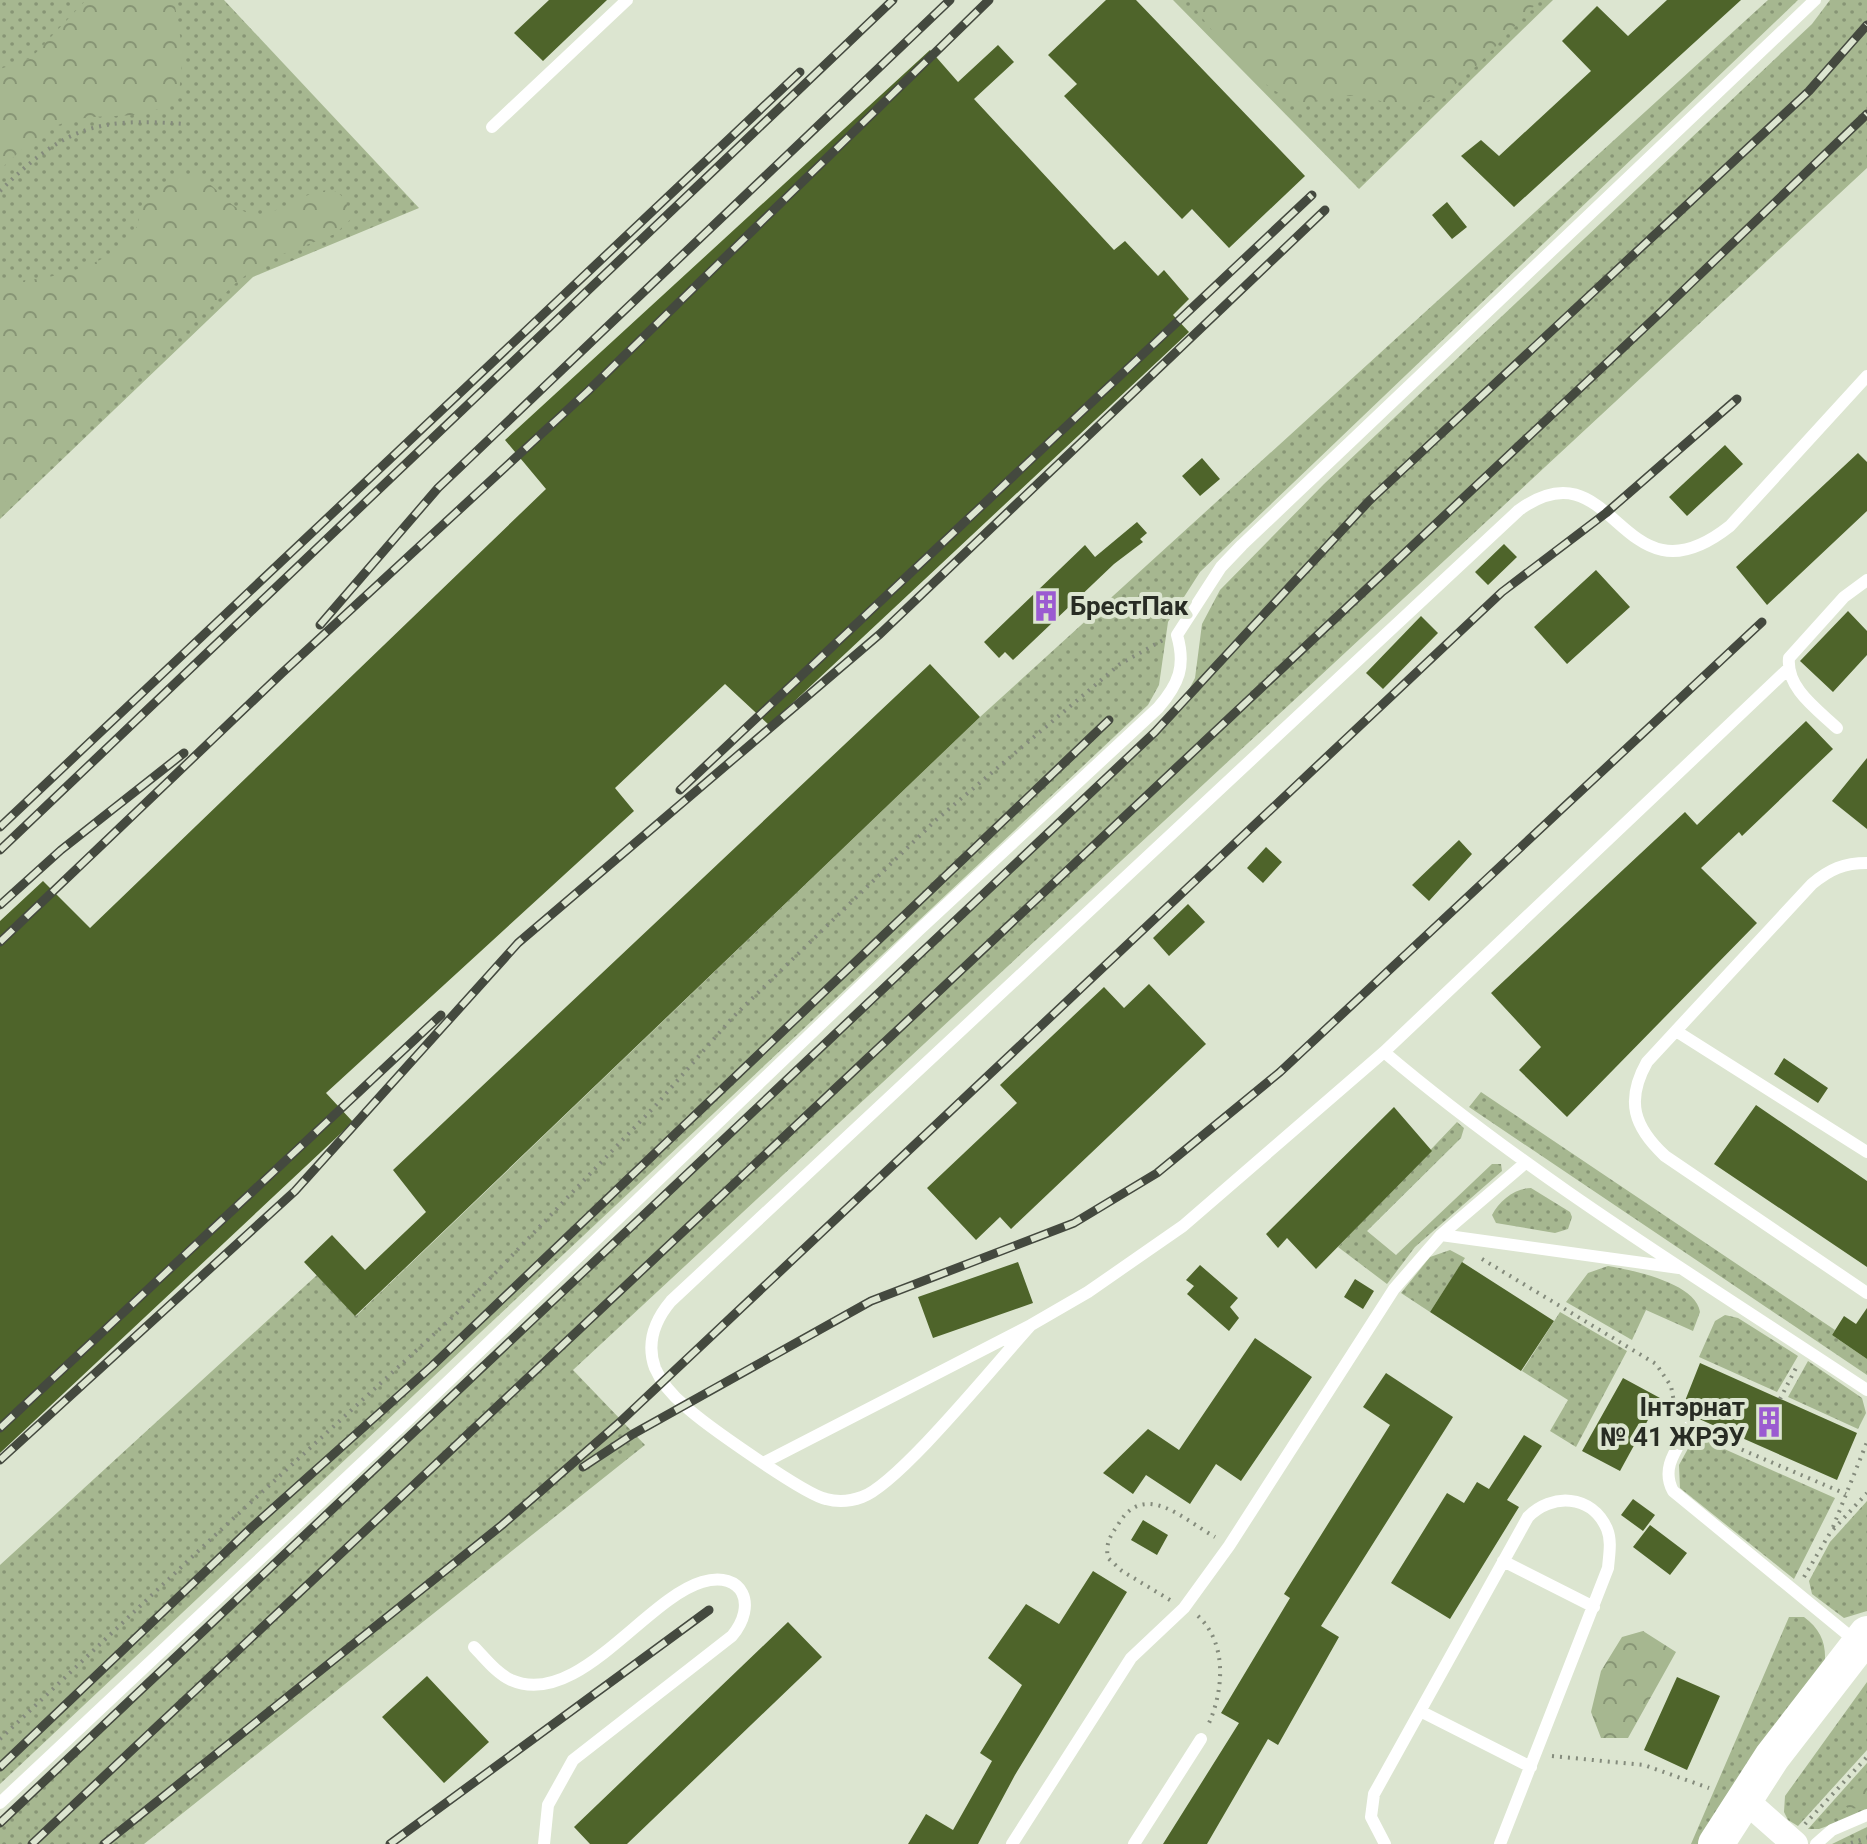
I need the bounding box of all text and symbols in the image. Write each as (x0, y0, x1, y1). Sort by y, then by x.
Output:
building icon: БрестПак (1029, 589, 1063, 623)
place label: БрестПак (1070, 591, 1189, 621)
place label: Інтэрнат № 41 ЖРЭУ (1600, 1392, 1746, 1452)
building icon: Інтэрнат № 41 ЖРЭУ (1752, 1405, 1786, 1439)

